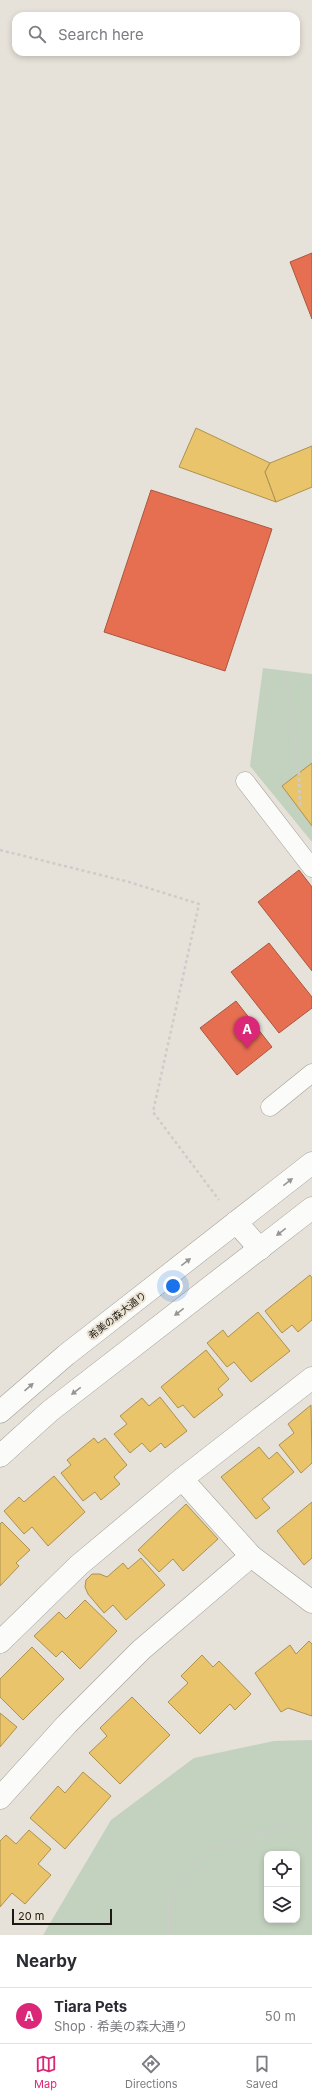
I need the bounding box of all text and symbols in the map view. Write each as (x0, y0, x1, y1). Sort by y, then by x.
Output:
search box (12, 12, 300, 56)
icon: search (26, 23, 48, 45)
text: Search here (58, 25, 144, 44)
pin: A (234, 1016, 260, 1049)
one-way arrow (282, 1177, 293, 1186)
one-way arrow (276, 1228, 287, 1236)
one-way arrow (180, 1257, 191, 1266)
your location (163, 1276, 183, 1296)
street label: 希美の森大通り (86, 1289, 148, 1341)
one-way arrow (173, 1307, 184, 1316)
one-way arrow (24, 1382, 35, 1391)
one-way arrow (70, 1387, 81, 1395)
map controls (264, 1851, 300, 1923)
button: locate (264, 1851, 300, 1887)
button: layers (264, 1887, 300, 1923)
scale bar (12, 1907, 112, 1926)
text: 20 m (18, 1909, 44, 1923)
text: Nearby (16, 1951, 77, 1971)
text: Tiara Pets (54, 1997, 127, 2016)
text: A (24, 2008, 34, 2024)
text: 50 m (265, 2008, 296, 2024)
text: Shop · 希美の森大通り (54, 2018, 188, 2034)
tab: Map (34, 2053, 57, 2091)
tab: Directions (125, 2053, 178, 2091)
tab: Saved (246, 2053, 278, 2091)

